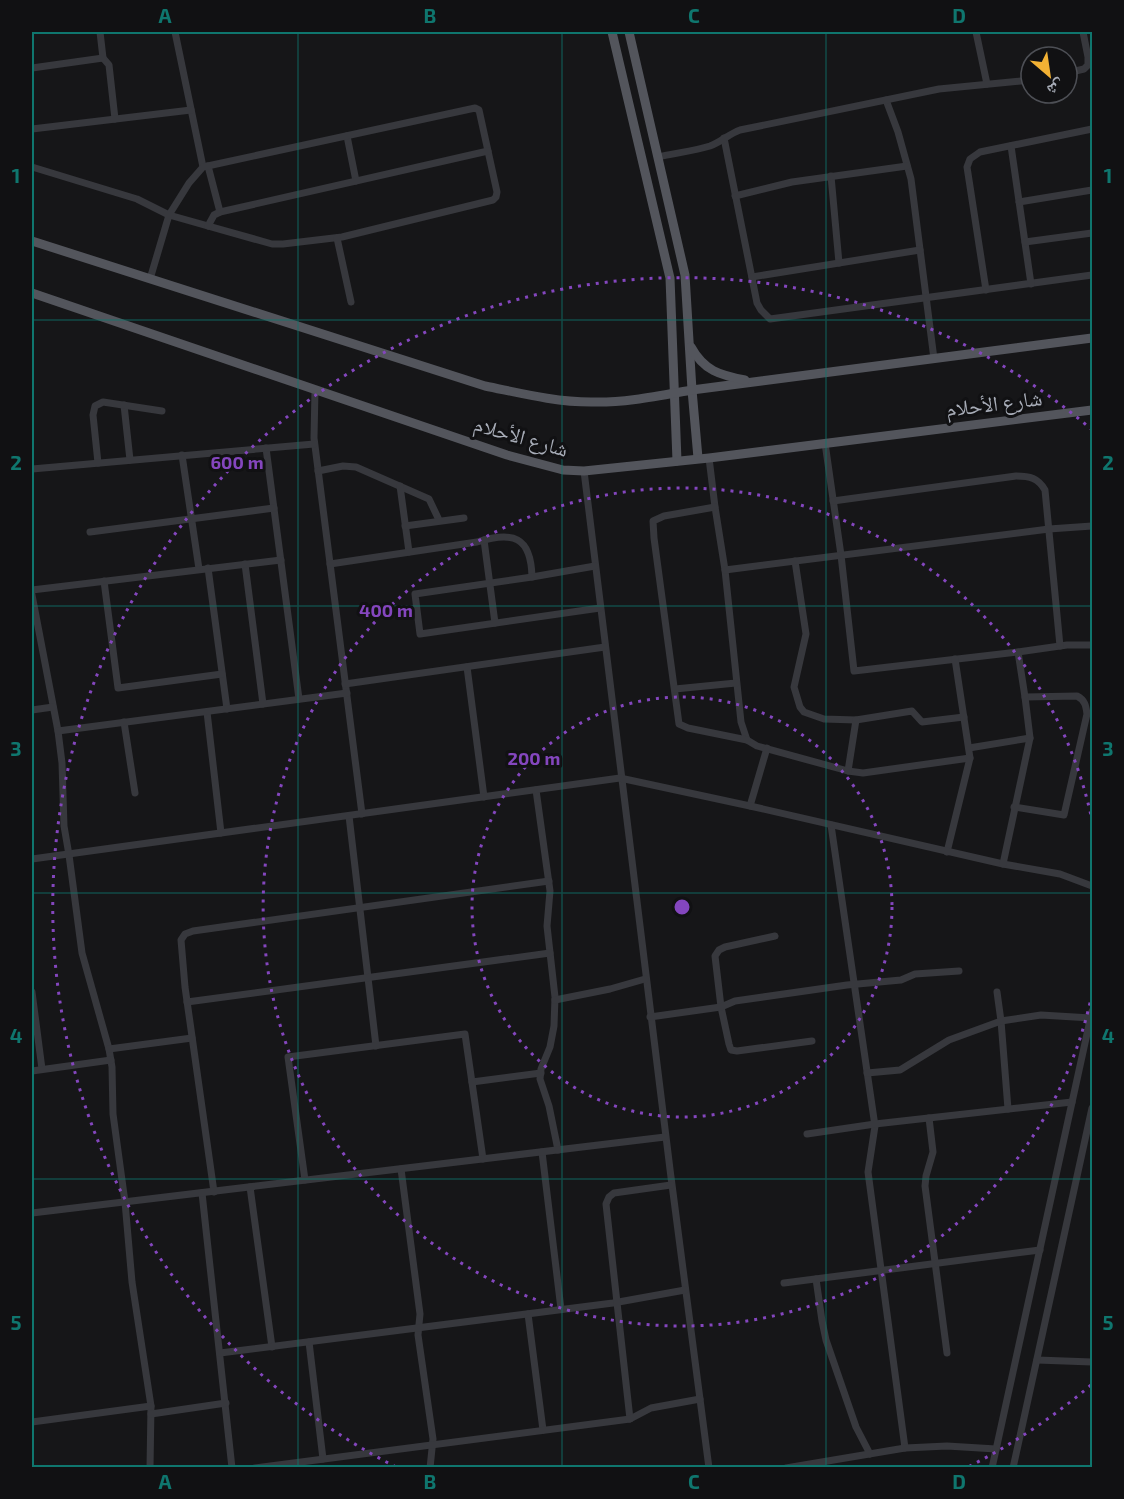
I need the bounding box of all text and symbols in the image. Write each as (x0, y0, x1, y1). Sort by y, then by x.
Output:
text: A (158, 3, 172, 27)
text: B (424, 3, 436, 27)
text: C (688, 3, 700, 27)
text: D (952, 3, 966, 27)
north arrow (1019, 45, 1079, 105)
text: ش (1044, 75, 1069, 101)
text: 1 (12, 163, 20, 187)
text: 1 (1104, 163, 1112, 187)
street label: شارع الأحلام (944, 384, 1044, 424)
street label: شارع الأحلام (471, 410, 571, 464)
text: 2 (10, 450, 22, 474)
text: 2 (1102, 450, 1114, 474)
text: 600 m (210, 451, 264, 473)
text: 400 m (359, 599, 413, 621)
text: 3 (10, 736, 22, 760)
text: 3 (1102, 736, 1114, 760)
text: 200 m (508, 747, 560, 769)
centre of rings (672, 897, 692, 917)
text: 4 (10, 1023, 23, 1047)
text: 4 (1102, 1023, 1115, 1047)
text: 5 (10, 1310, 22, 1334)
text: 5 (1102, 1310, 1114, 1334)
text: A (158, 1469, 172, 1493)
text: B (424, 1469, 436, 1493)
text: C (688, 1469, 700, 1493)
text: D (952, 1469, 966, 1493)

